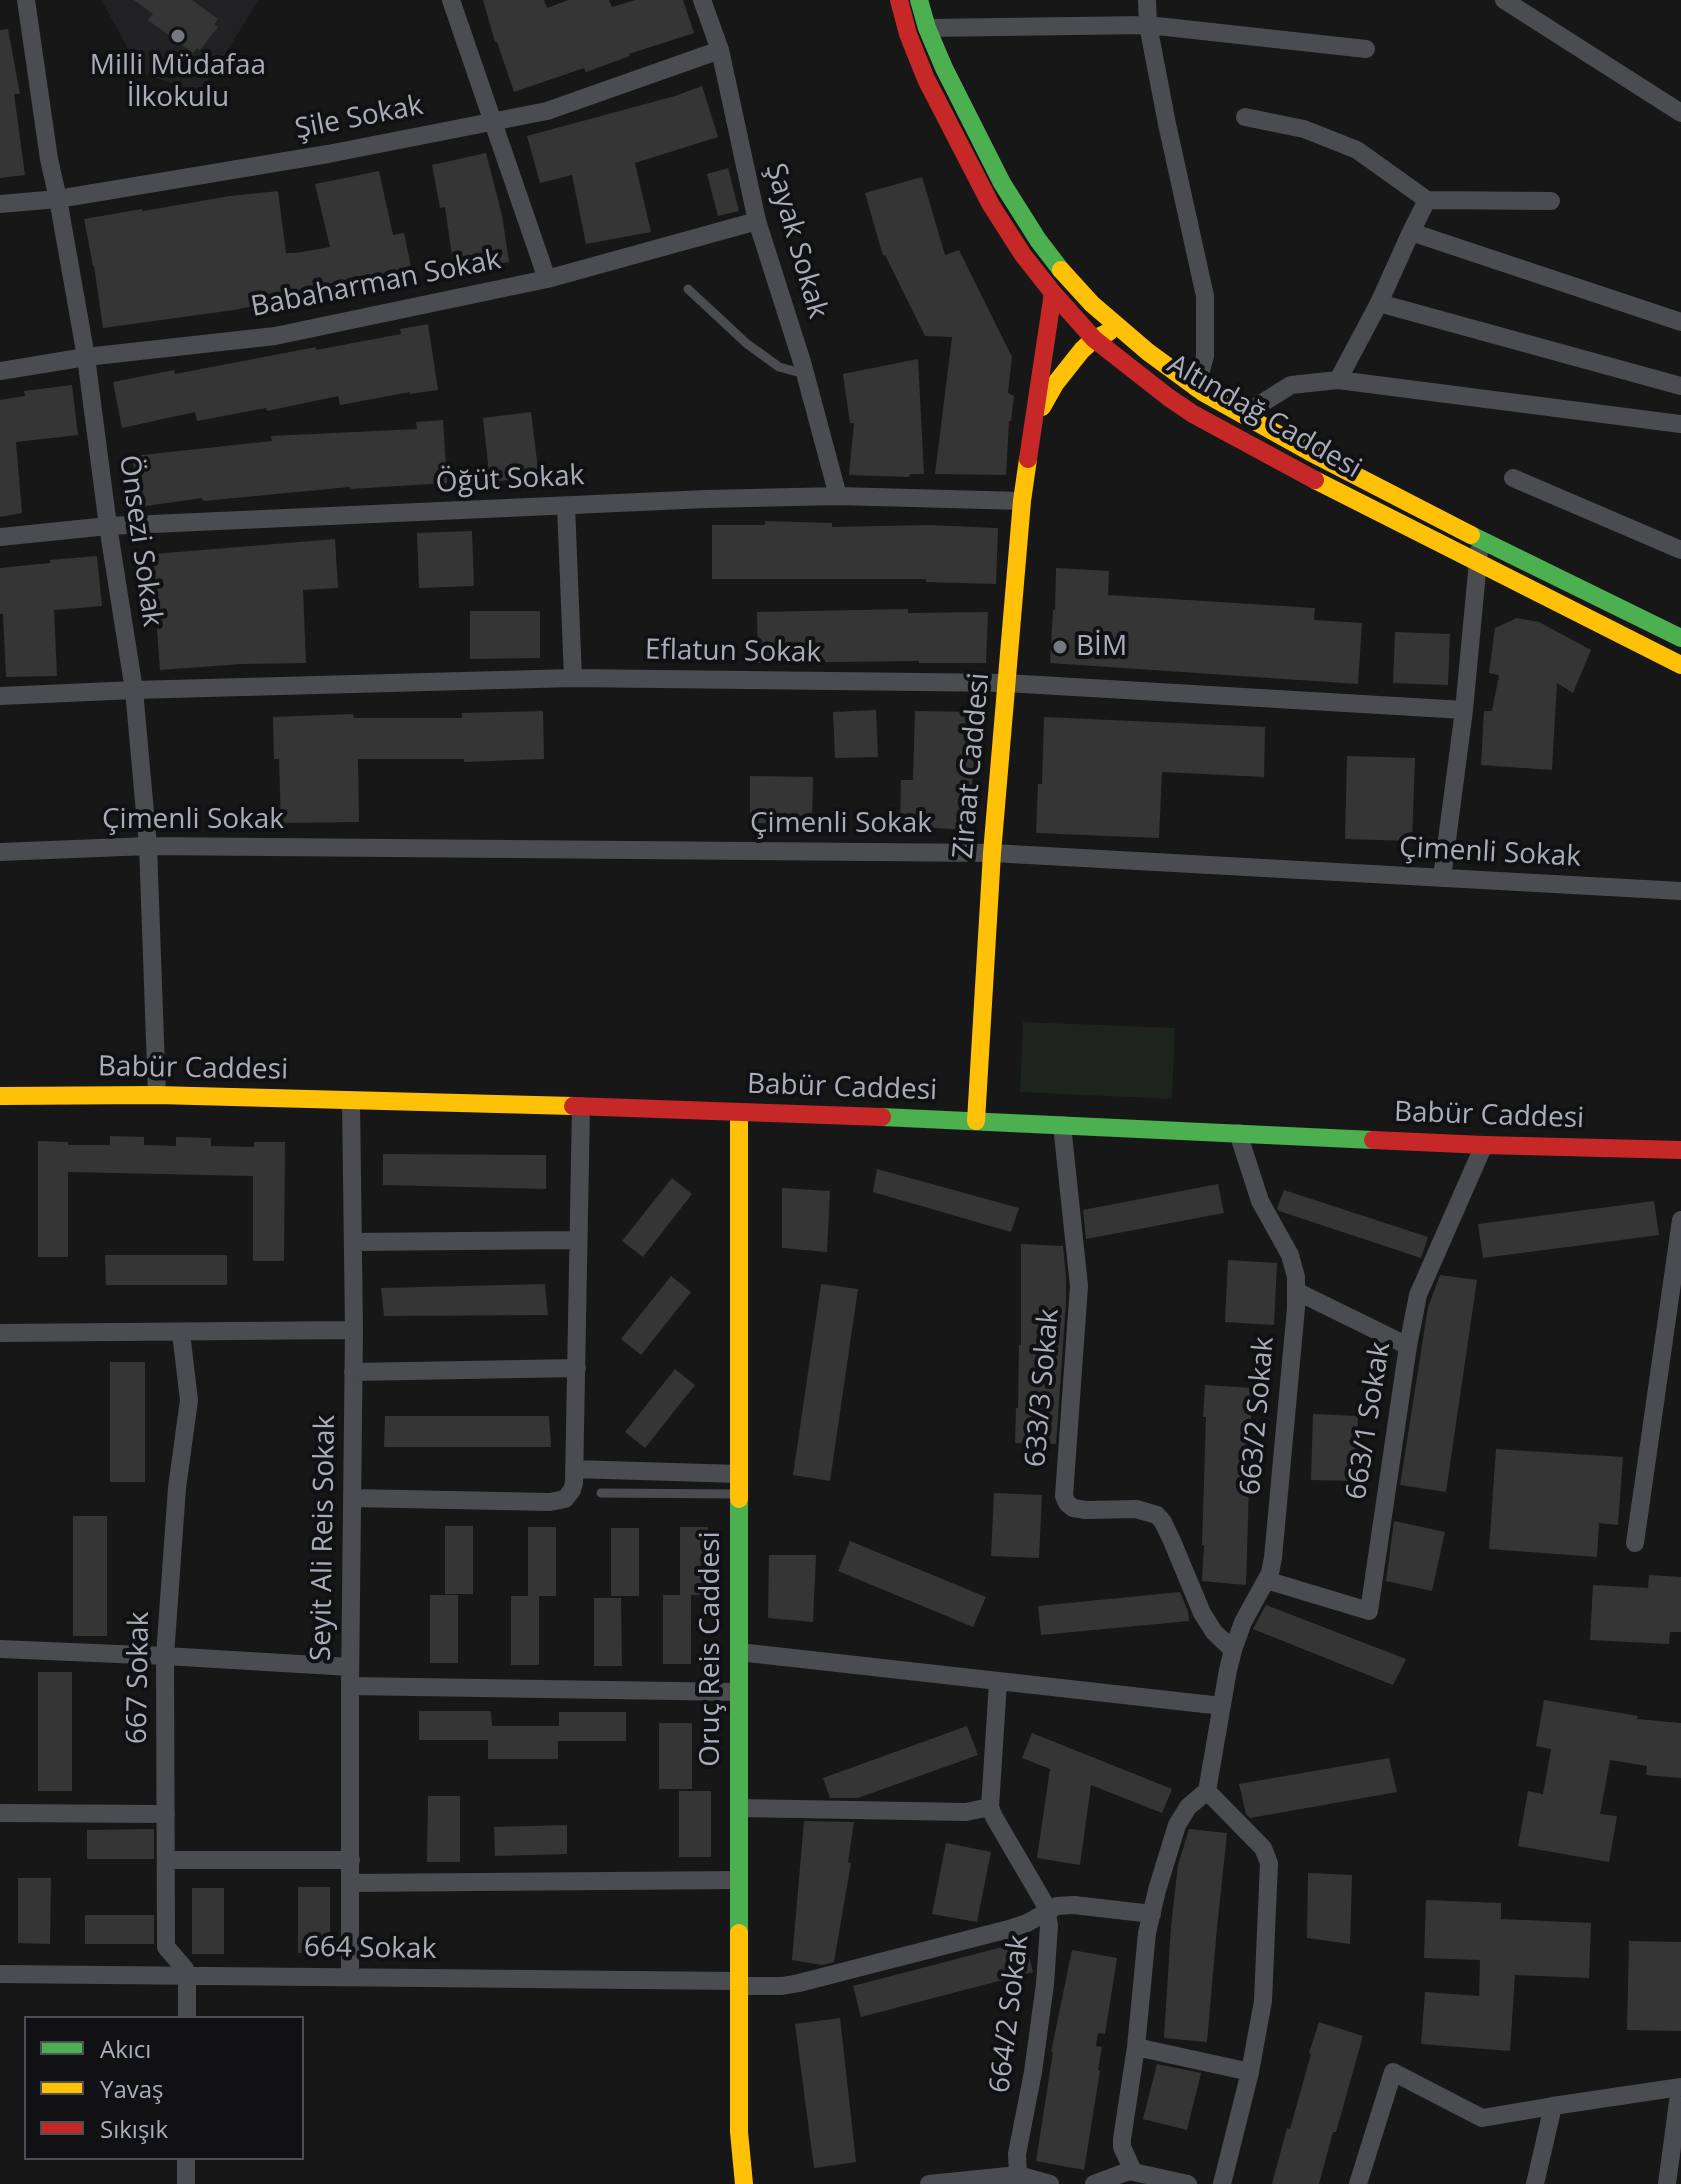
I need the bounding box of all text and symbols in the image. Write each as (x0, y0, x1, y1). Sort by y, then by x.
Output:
marker: Milli Müdafaa İlkokulu (169, 27, 187, 45)
place label: Milli Müdafaa İlkokulu (90, 49, 266, 115)
street label: Şile Sokak (292, 89, 426, 147)
street label: Şayak Sokak (758, 160, 834, 322)
street label: Babaharman Sokak (248, 243, 504, 325)
street label: Altındağ Caddesi (1161, 348, 1367, 486)
street label: Önsezi Sokak (111, 453, 169, 629)
street label: Öğüt Sokak (435, 459, 585, 501)
place label: BİM (1076, 630, 1127, 664)
street label: Eflatun Sokak (645, 634, 821, 670)
marker: BİM (1051, 638, 1069, 656)
street label: Ziraat Caddesi (947, 672, 997, 860)
street label: Çimenli Sokak (102, 803, 284, 837)
street label: Çimenli Sokak (750, 807, 932, 841)
street label: Çimenli Sokak (1398, 831, 1582, 875)
street label: Babür Caddesi (98, 1051, 288, 1087)
street label: Babür Caddesi (746, 1068, 938, 1108)
street label: Babür Caddesi (1393, 1096, 1585, 1136)
street label: 633/3 Sokak (1019, 1307, 1067, 1469)
street label: 663/2 Sokak (1234, 1335, 1282, 1497)
street label: 663/1 Sokak (1340, 1340, 1398, 1502)
street label: Seyit Ali Reis Sokak (305, 1415, 343, 1661)
street label: Oruç Reis Caddesi (694, 1531, 728, 1767)
street label: 667 Sokak (121, 1611, 157, 1745)
street label: 664 Sokak (303, 1931, 437, 1967)
street label: 664/2 Sokak (984, 1933, 1036, 2095)
legend (24, 2016, 304, 2160)
text: Akıcı (100, 2032, 151, 2065)
text: Yavaş (100, 2072, 164, 2105)
text: Sıkışık (100, 2112, 168, 2145)

